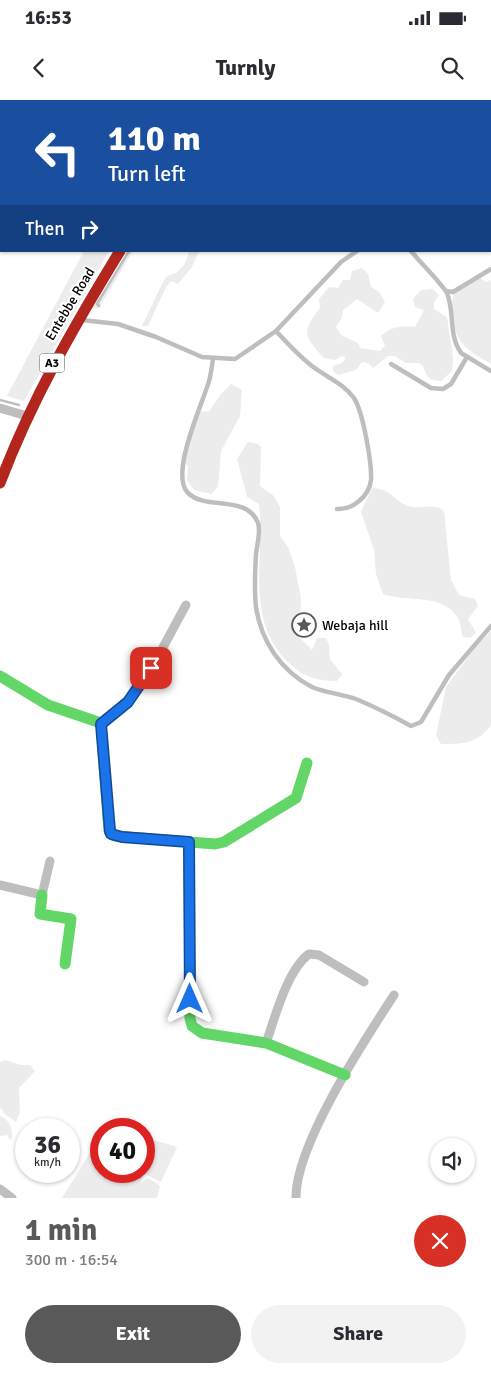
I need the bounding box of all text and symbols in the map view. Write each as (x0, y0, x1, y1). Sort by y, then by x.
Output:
text: 16:53 (25, 6, 72, 30)
icon: back (25, 54, 53, 82)
text: Turnly (216, 54, 275, 81)
icon: search (438, 54, 466, 82)
text: 110 m (108, 117, 201, 160)
icon: left (25, 120, 90, 185)
text: Turn left (108, 160, 186, 187)
icon: right (75, 215, 103, 243)
text: Then (25, 217, 65, 241)
street label: Entebbe Road (42, 264, 98, 344)
road number: A3 (40, 354, 64, 372)
place icon: Webaja hill (291, 612, 317, 638)
place label: Webaja hill (322, 617, 388, 634)
pin (130, 647, 172, 689)
icon: arrive (137, 654, 165, 682)
position arrow (163, 972, 215, 1024)
speed limit sign: 40 (90, 1118, 155, 1183)
text: 36 (34, 1129, 61, 1160)
map controls (430, 1138, 475, 1183)
button: sound (430, 1138, 475, 1183)
text: km/h (34, 1155, 61, 1170)
text: 1 min (25, 1212, 97, 1249)
button: close (414, 1215, 466, 1267)
text: 300 m · 16:54 (25, 1250, 118, 1270)
button: Exit (25, 1305, 241, 1363)
button: Share (251, 1305, 466, 1363)

